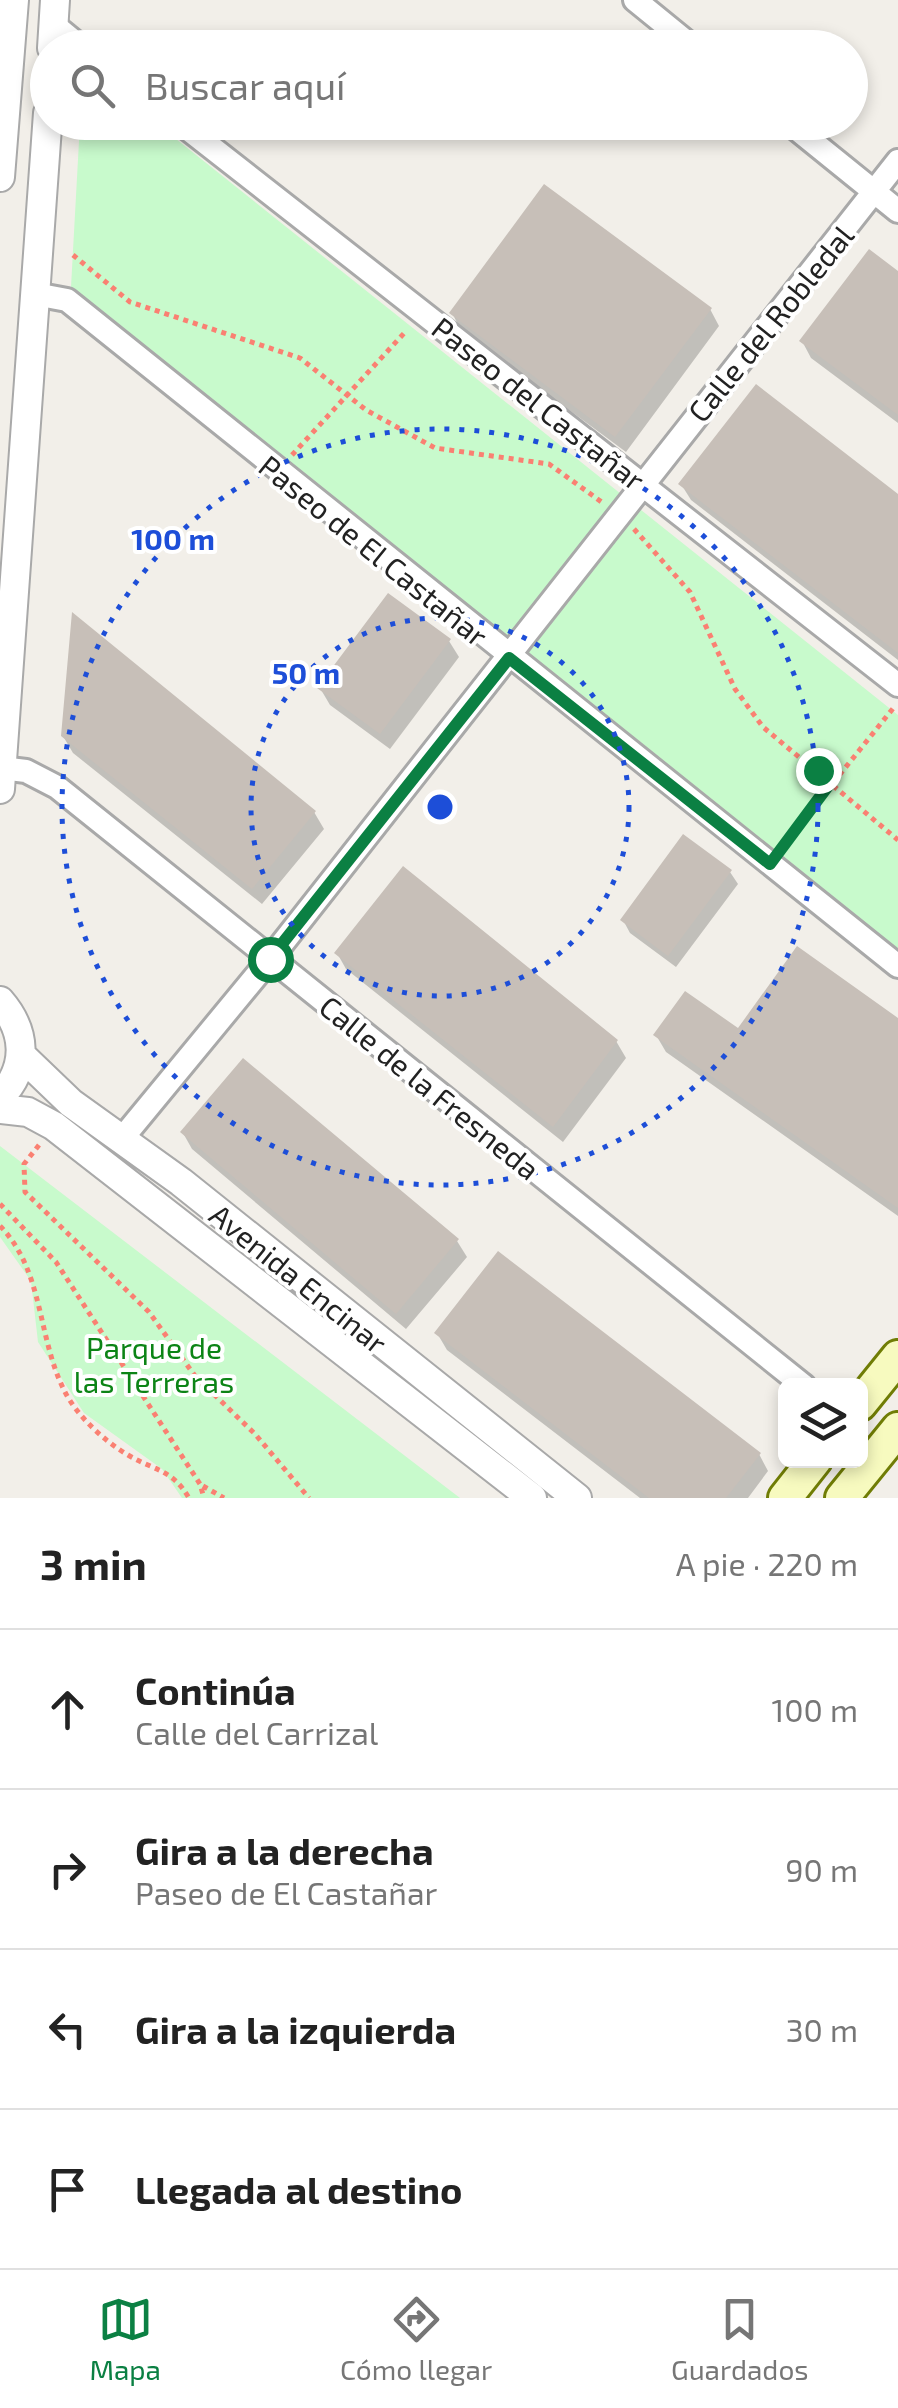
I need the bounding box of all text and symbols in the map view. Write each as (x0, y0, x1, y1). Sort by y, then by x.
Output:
search box (30, 30, 868, 140)
icon: search (65, 58, 120, 113)
text: Buscar aquí (145, 62, 346, 108)
street label: Calle del Robledal (680, 217, 860, 429)
street label: Paseo del Castañar (426, 309, 652, 497)
street label: Paseo de El Castañar (253, 447, 495, 653)
text: 100 m (131, 520, 215, 556)
text: 50 m (272, 654, 340, 690)
route end (796, 748, 842, 794)
centre of rings (422, 789, 458, 825)
route start (248, 937, 294, 983)
street label: Calle de la Fresneda (313, 987, 547, 1187)
street label: Avenida Encinar (203, 1196, 395, 1360)
park label: Parque de las Terreras (74, 1329, 234, 1399)
map controls (778, 1378, 868, 1468)
button: layers (778, 1378, 868, 1468)
text: 3 min (40, 1538, 147, 1588)
text: A pie · 220 m (676, 1544, 858, 1582)
text: Continúa (135, 1667, 296, 1713)
icon: ahead (40, 1682, 95, 1737)
text: 100 m (772, 1690, 858, 1728)
text: Calle del Carrizal (135, 1713, 378, 1751)
text: Gira a la derecha (135, 1827, 434, 1873)
icon: right (40, 1842, 95, 1897)
text: 90 m (785, 1850, 858, 1888)
text: Paseo de El Castañar (135, 1873, 437, 1911)
icon: left (40, 2002, 95, 2057)
text: Gira a la izquierda (135, 2006, 456, 2052)
text: 30 m (786, 2010, 858, 2048)
icon: arrive (40, 2162, 95, 2217)
text: Llegada al destino (135, 2166, 463, 2212)
tab: Mapa (89, 2292, 161, 2386)
tab: Cómo llegar (340, 2292, 492, 2386)
tab: Guardados (671, 2292, 809, 2386)

